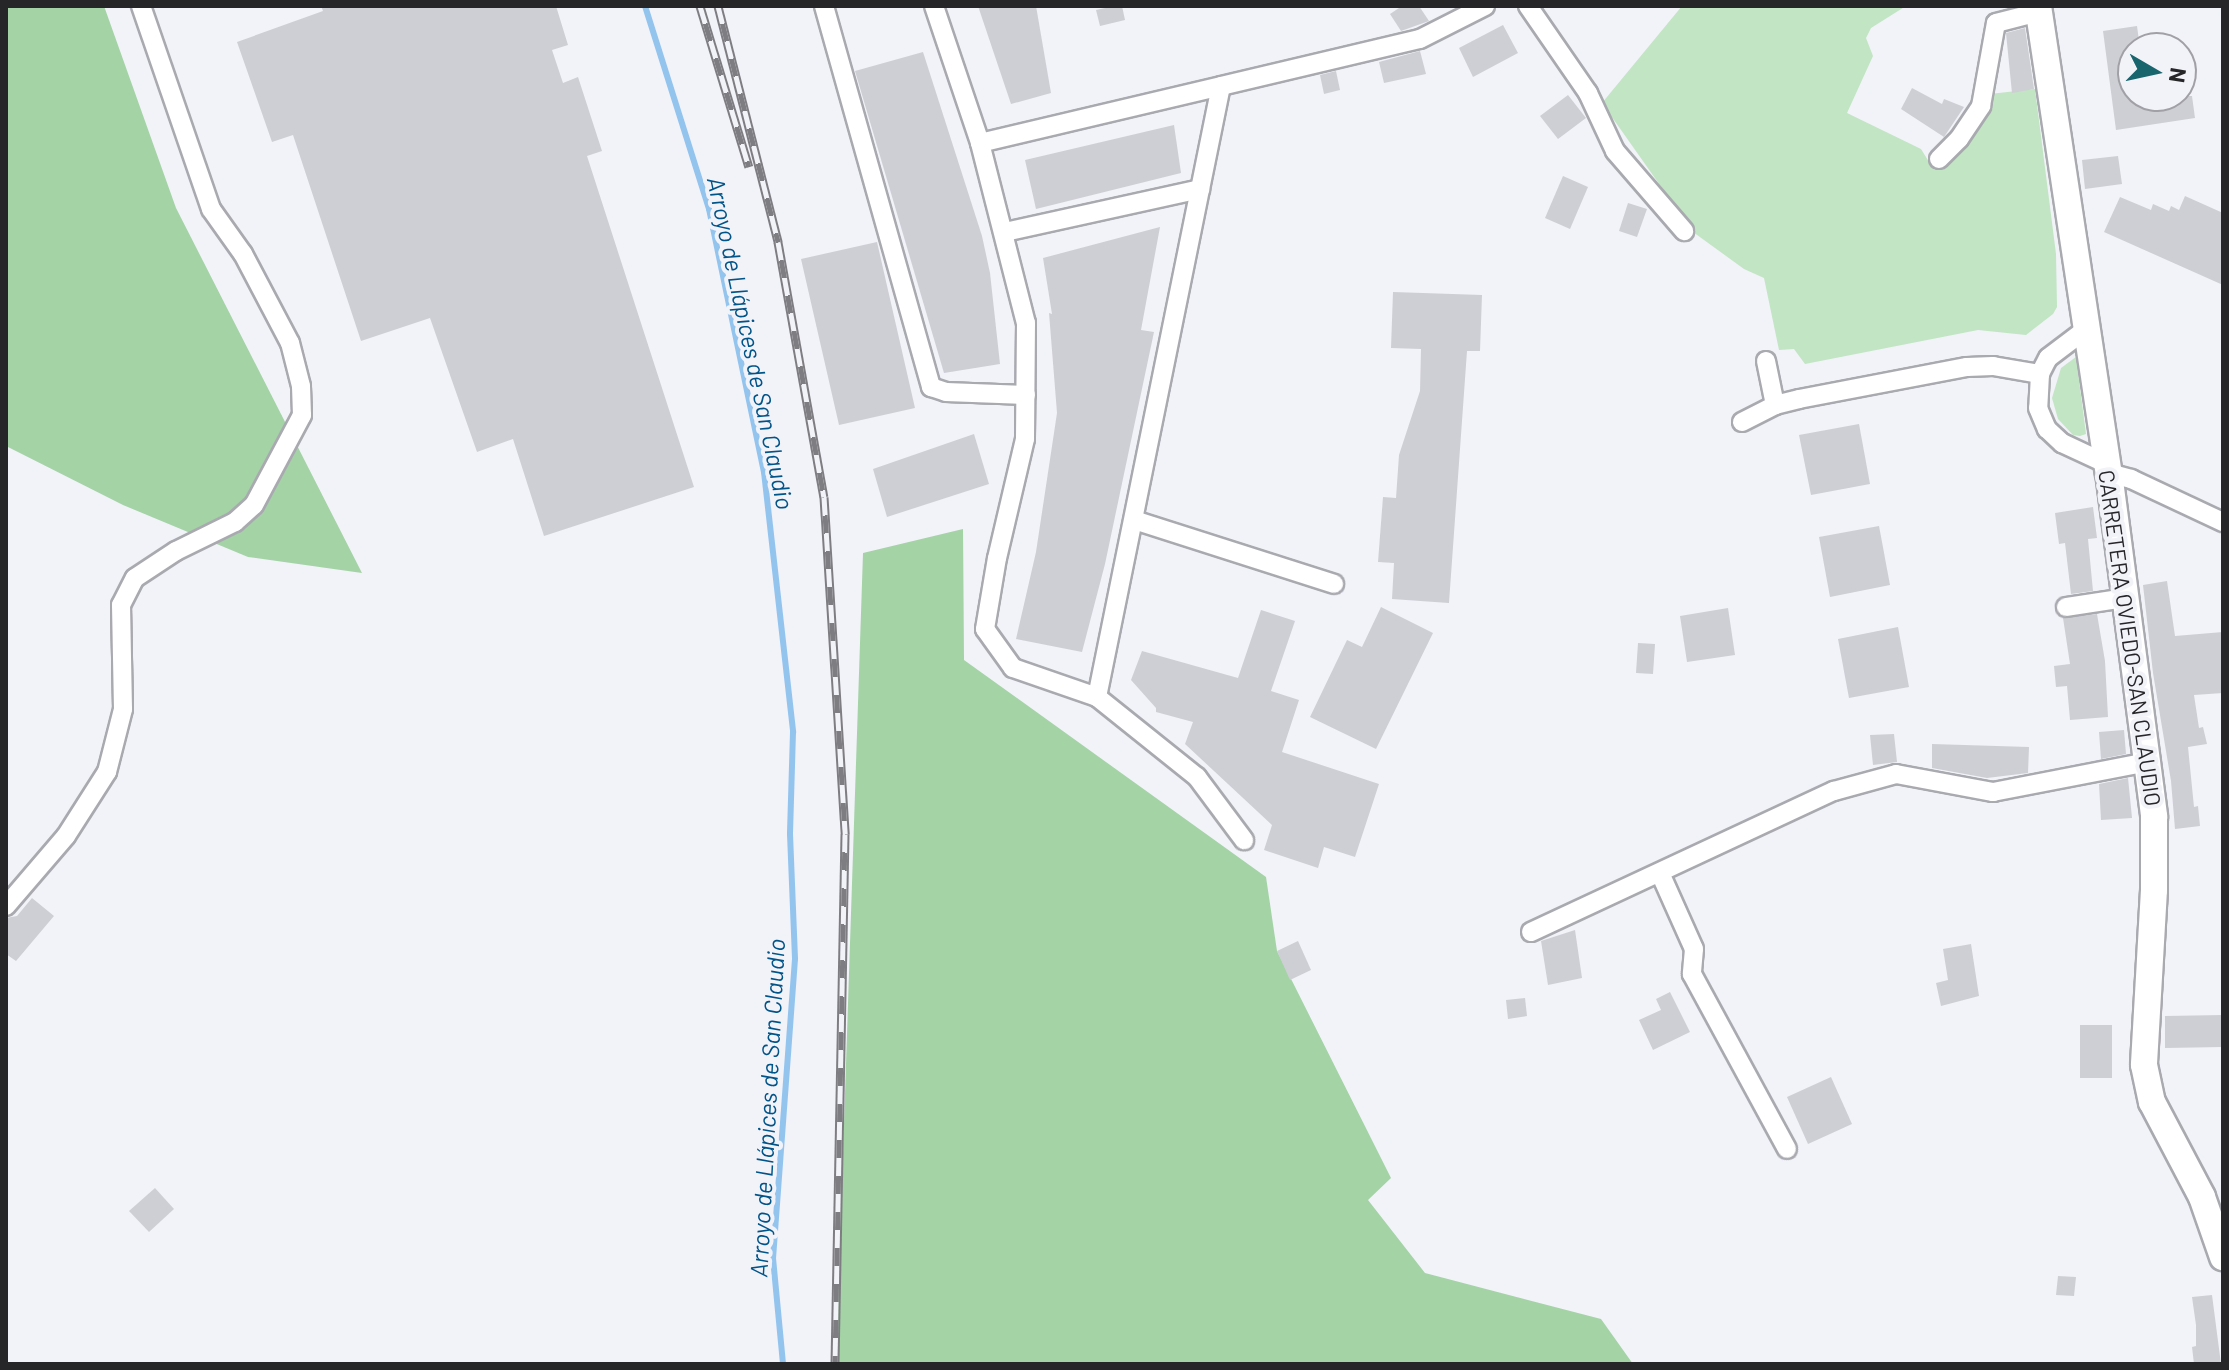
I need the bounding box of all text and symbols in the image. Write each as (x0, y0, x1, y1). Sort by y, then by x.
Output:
north arrow (2117, 32, 2197, 112)
text: N (2165, 66, 2193, 85)
water label: Arroyo de Llápices de San Claudio (702, 174, 800, 512)
street label: CARRETERA OVIEDO-SAN CLAUDIO (2093, 468, 2167, 808)
water label: Arroyo de Llápices de San Claudio (744, 938, 790, 1278)

